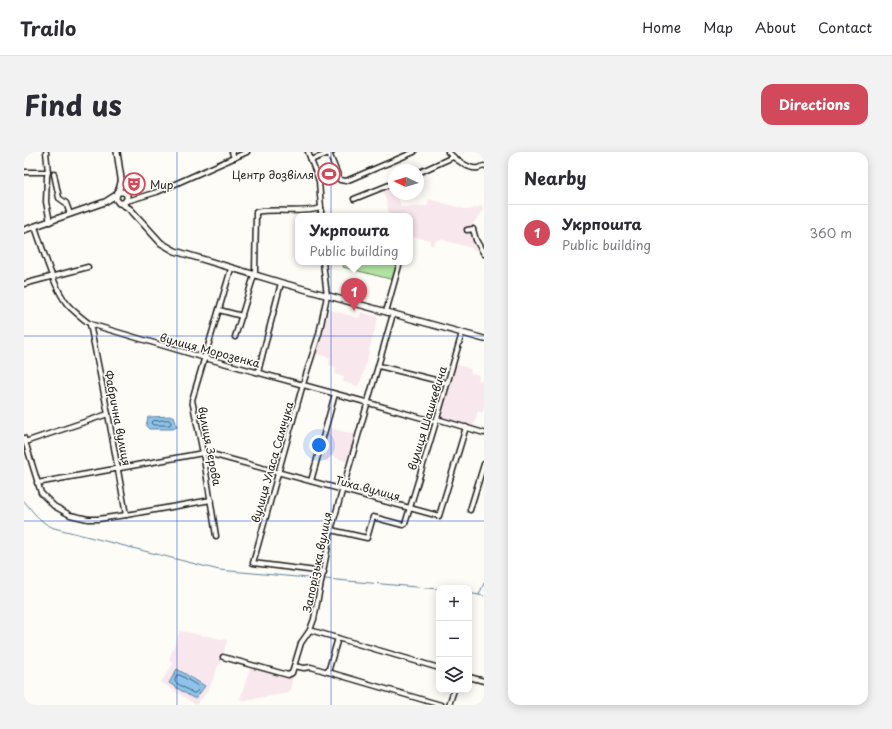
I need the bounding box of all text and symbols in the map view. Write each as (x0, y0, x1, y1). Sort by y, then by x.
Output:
text: Trailo (20, 14, 76, 42)
text: Home (642, 17, 681, 38)
text: Map (703, 17, 733, 38)
text: About (755, 17, 796, 38)
text: Contact (818, 17, 872, 38)
text: Find us (24, 83, 122, 126)
button: Directions (761, 84, 868, 125)
sports icon: Центр дозвілля (316, 161, 342, 187)
north arrow (388, 164, 424, 200)
text: Nearby (524, 165, 586, 191)
place label: Центр дозвілля (232, 166, 314, 183)
theatre icon: Мир (121, 171, 147, 197)
place label: Мир (150, 176, 174, 193)
text: Укрпошта (562, 212, 642, 235)
popup (295, 213, 413, 265)
text: Укрпошта (310, 218, 389, 241)
text: 1 (534, 223, 540, 242)
text: 360 m (809, 223, 852, 242)
text: Public building (562, 235, 651, 254)
text: Public building (310, 241, 399, 260)
pin: 1 (341, 278, 367, 311)
street label: вулиця Морозенка (158, 328, 262, 372)
street label: вулиця Шашкевича (403, 364, 451, 472)
street label: Фабрична вулиця (100, 369, 136, 467)
street label: вулиця Уласа Самчука (247, 399, 298, 525)
street label: вулиця Зерова (194, 405, 226, 487)
your location (309, 435, 329, 455)
street label: Тиха вулиця (334, 471, 402, 505)
street label: Запорізька вулиця (298, 510, 336, 614)
map controls (436, 585, 472, 693)
button: + (436, 585, 472, 621)
button: − (436, 621, 472, 657)
button: layers (436, 657, 472, 693)

